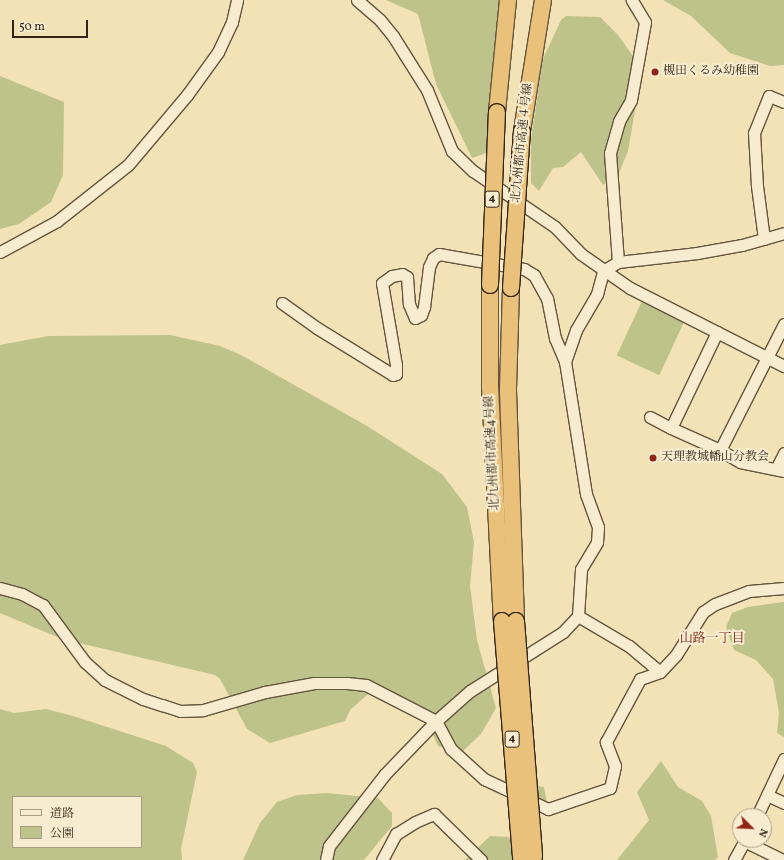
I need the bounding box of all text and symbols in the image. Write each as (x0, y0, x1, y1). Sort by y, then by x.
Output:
scale bar (14, 12, 90, 38)
text: 50 m (19, 19, 45, 35)
place label: 槻田くるみ幼稚園 (663, 65, 759, 79)
marker: 槻田くるみ幼稚園 (650, 67, 660, 77)
street label: 北九州都市高速４号線 (510, 83, 536, 203)
road number: 4 (484, 190, 500, 208)
street label: 北九州都市高速4号線 (483, 395, 503, 511)
place label: 天理教城幡山分教会 (661, 451, 769, 465)
marker: 天理教城幡山分教会 (648, 453, 658, 463)
district label: 山路一丁目 (680, 631, 744, 647)
road number: 4 (504, 730, 520, 748)
legend (12, 796, 142, 848)
text: 道路 (50, 806, 74, 822)
north arrow (732, 808, 772, 848)
text: 公園 (50, 826, 74, 842)
text: N (754, 826, 771, 839)

